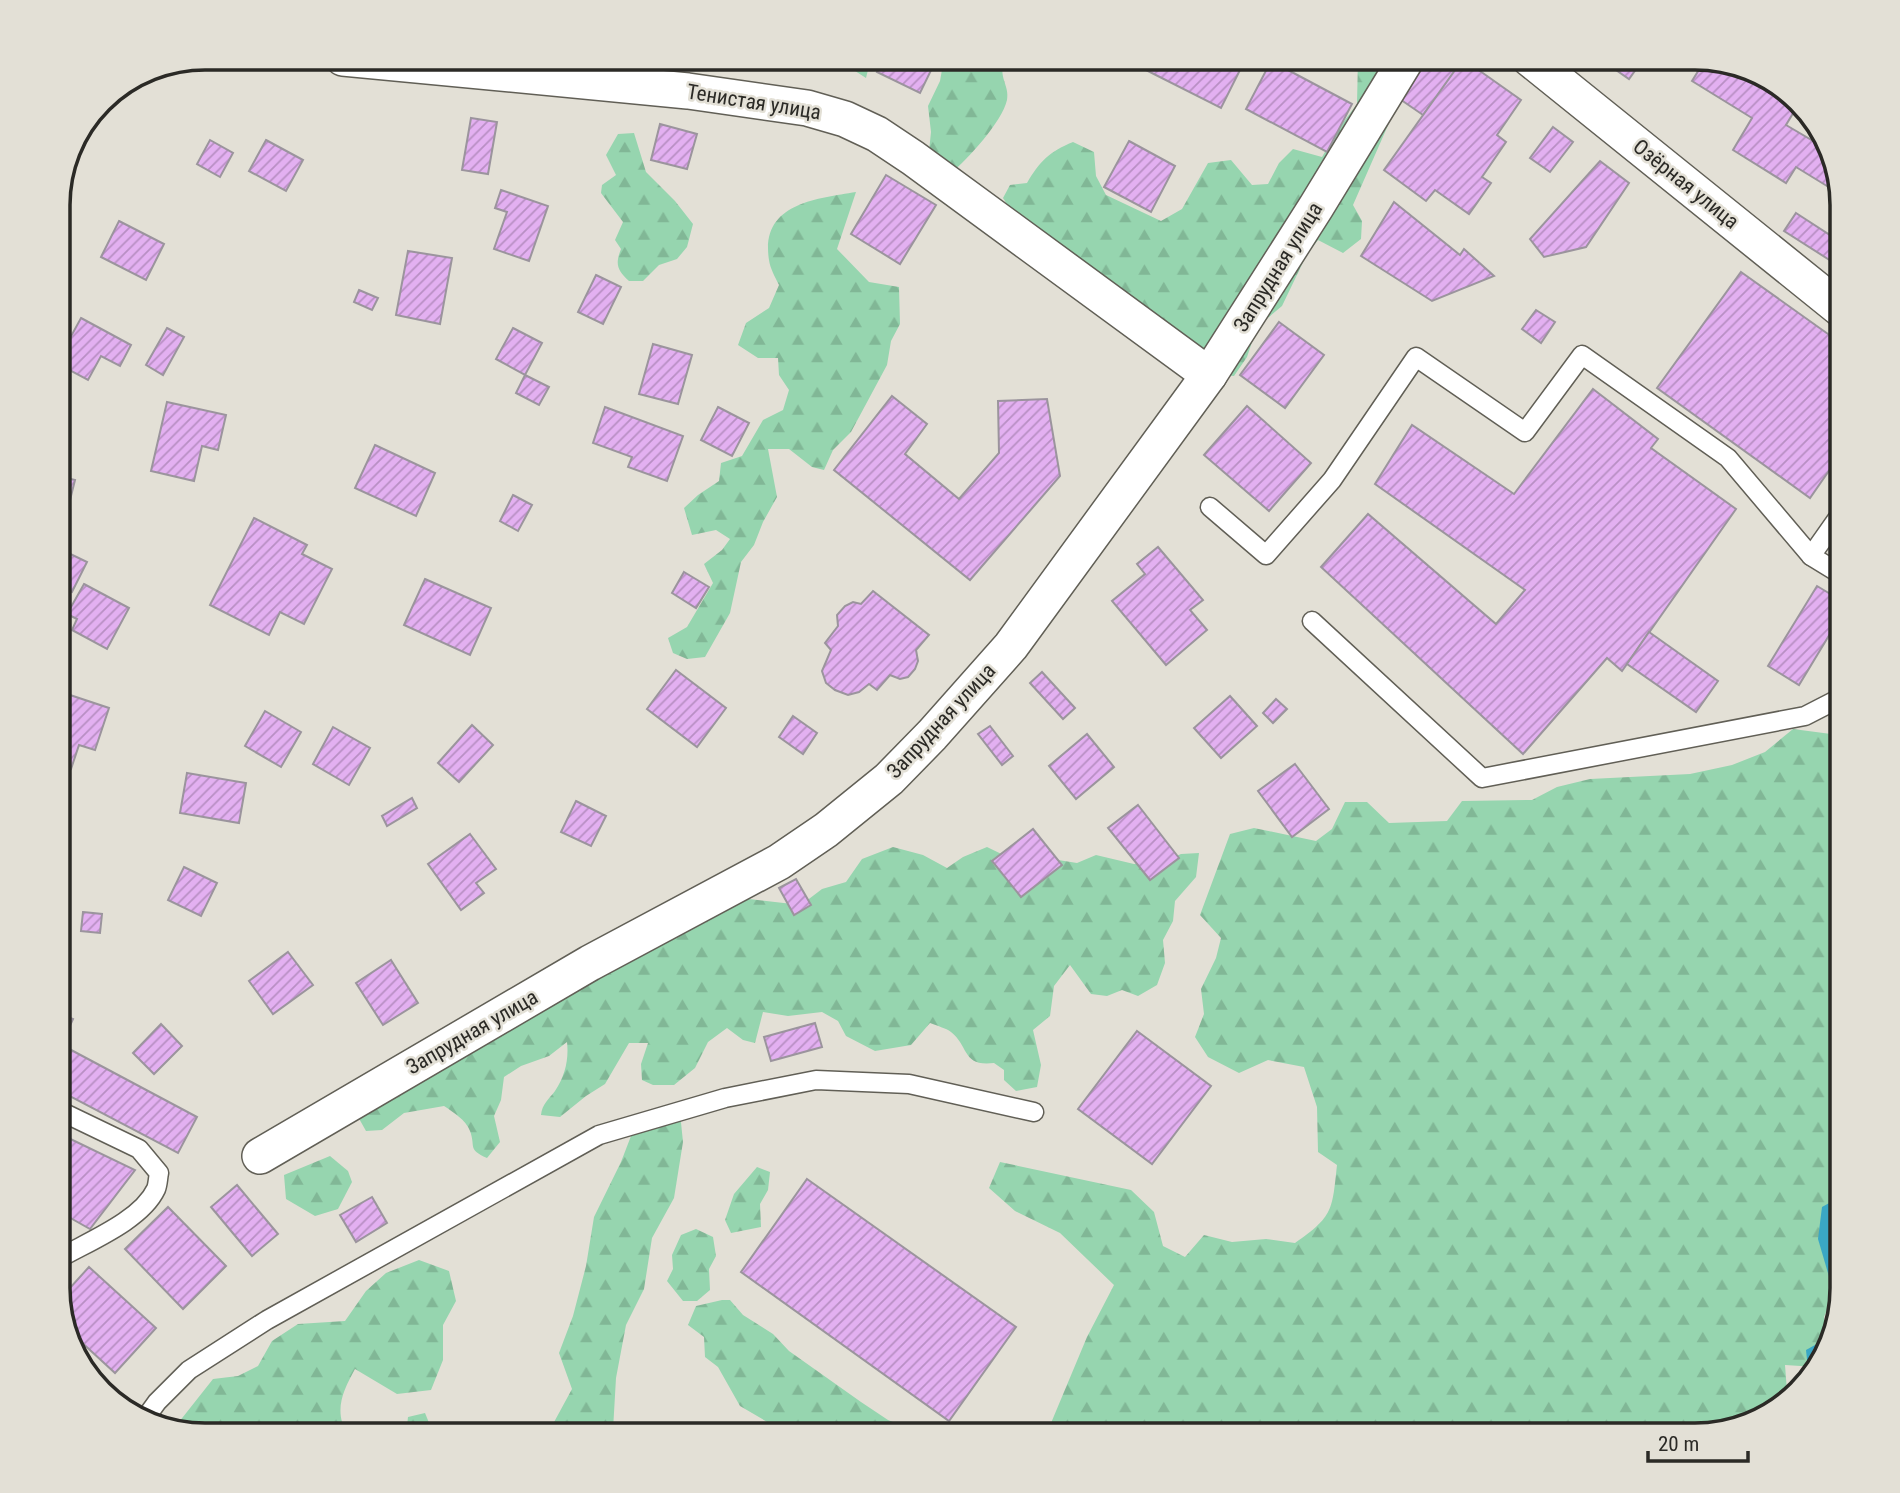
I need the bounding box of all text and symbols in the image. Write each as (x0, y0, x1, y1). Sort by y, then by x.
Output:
street label: Тенистая улица (685, 80, 823, 124)
street label: Озёрная улица (1628, 134, 1744, 234)
street label: Запрудная улица (1229, 198, 1327, 336)
street label: Запрудная улица (882, 659, 1000, 783)
street label: Запрудная улица (402, 985, 542, 1079)
scale bar (1648, 1420, 1748, 1464)
text: 20 m (1658, 1432, 1699, 1456)

